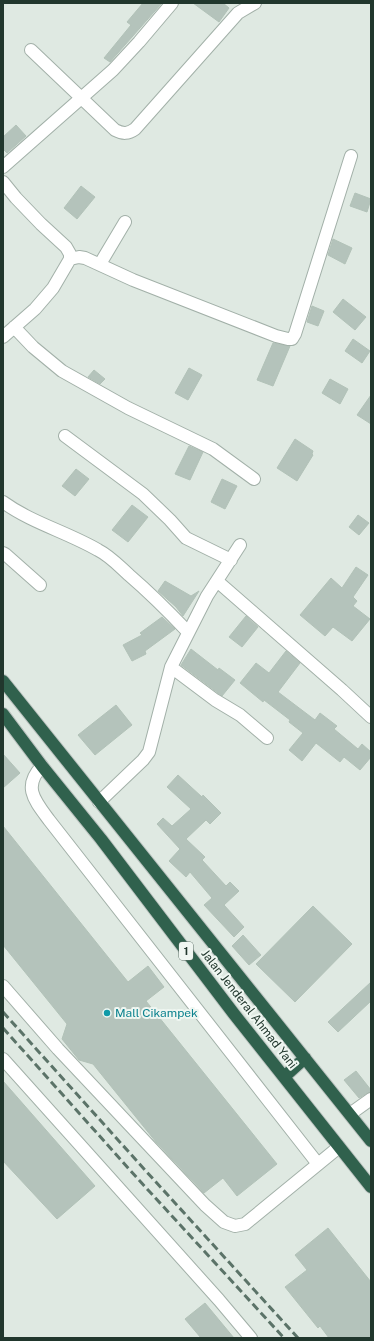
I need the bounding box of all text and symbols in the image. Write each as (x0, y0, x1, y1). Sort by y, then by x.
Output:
road number: 1 (179, 942, 193, 960)
street label: Jalan Jenderal Ahmad Yani (198, 947, 300, 1071)
place label: Mall Cikampek (115, 1006, 198, 1020)
marker: Mall Cikampek (102, 1008, 112, 1018)

